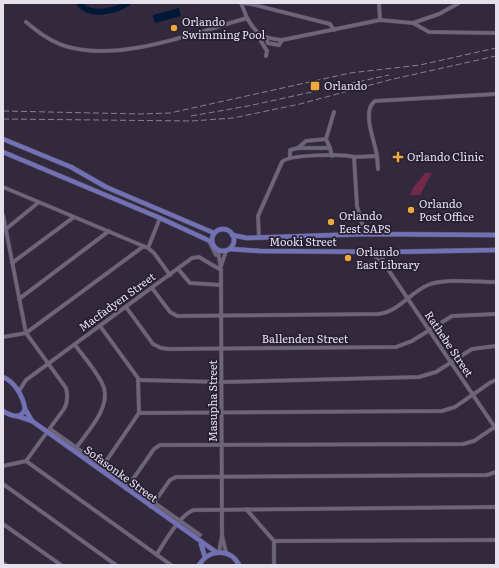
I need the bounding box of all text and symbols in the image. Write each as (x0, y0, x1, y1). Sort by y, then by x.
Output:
place label: Orlando Swimming Pool (182, 13, 265, 42)
marker: Orlando Swimming Pool (169, 23, 179, 33)
place label: Orlando (324, 77, 367, 93)
marker: Orlando (309, 80, 321, 92)
place label: Orlando Clinic (407, 148, 484, 164)
marker: Orlando Clinic (392, 151, 404, 163)
place label: Orlando Post Office (419, 195, 474, 224)
marker: Orlando Post Office (406, 205, 416, 215)
place label: Orlando Eest SAPS (339, 207, 391, 236)
marker: Orlando Eest SAPS (326, 217, 336, 227)
street label: Mooki Street (269, 233, 337, 249)
place label: Orlando East Library (356, 243, 421, 272)
marker: Orlando East Library (343, 253, 353, 263)
street label: Macfadyen Street (75, 268, 158, 334)
street label: Rathebe Street (422, 307, 478, 380)
street label: Ballenden Street (262, 330, 349, 346)
street label: Masupha Street (204, 359, 220, 442)
street label: Sofasonke Street (81, 441, 162, 506)

